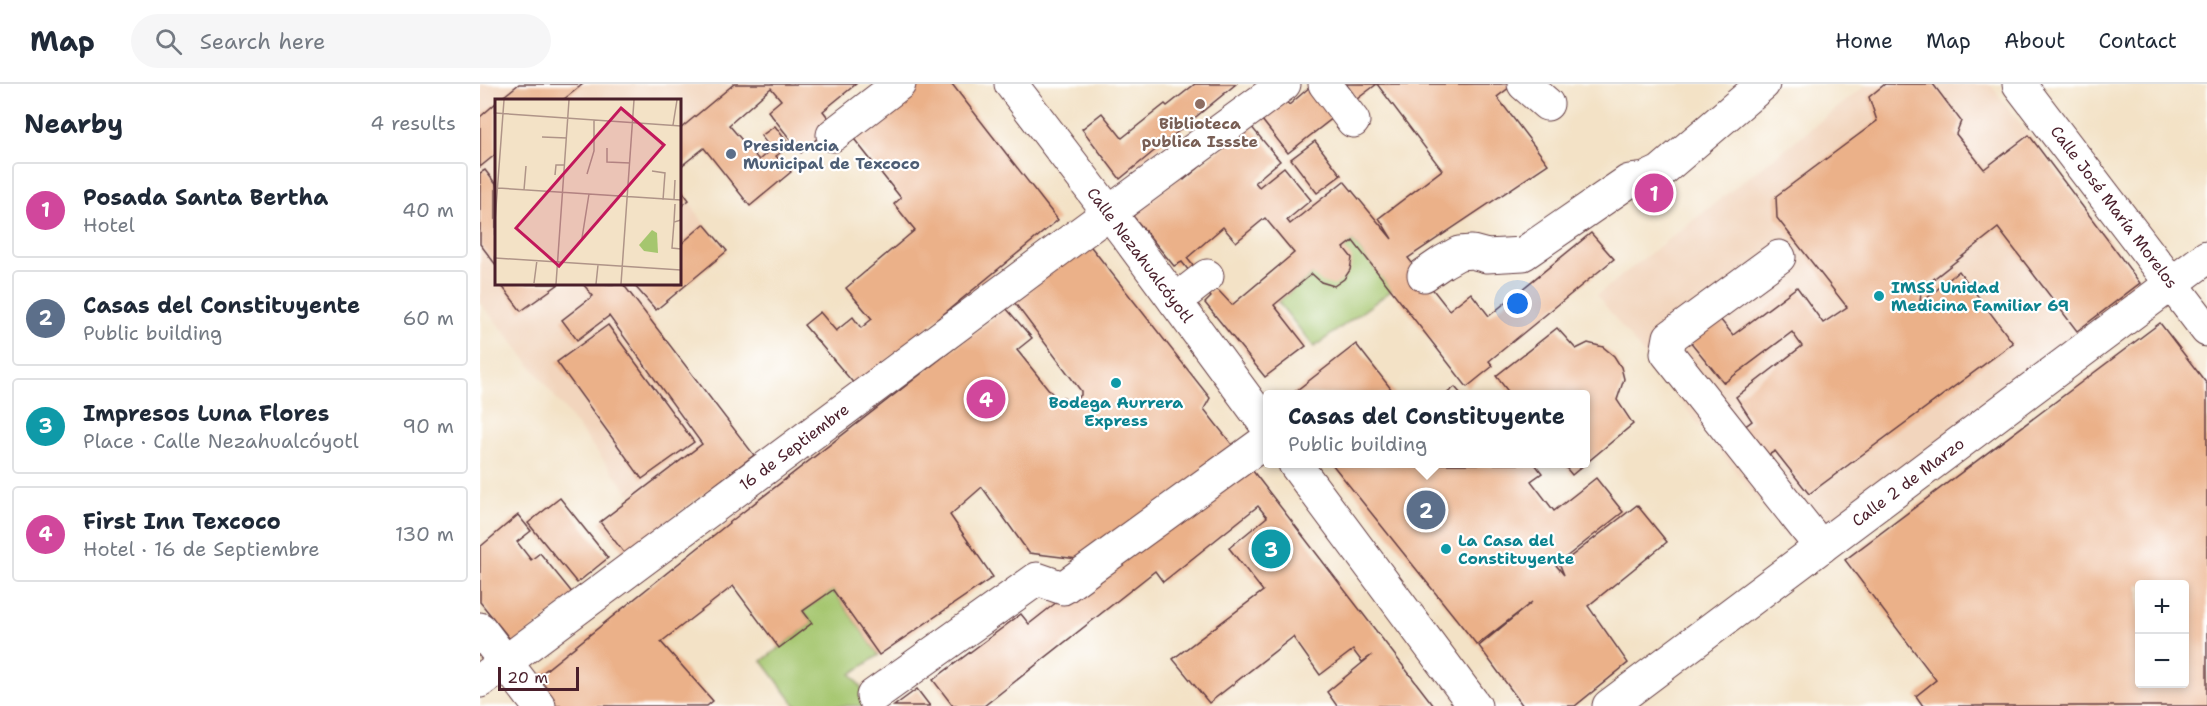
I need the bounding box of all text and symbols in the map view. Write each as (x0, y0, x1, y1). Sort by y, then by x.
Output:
search box (131, 14, 551, 68)
text: Map (30, 22, 95, 60)
icon: search (152, 25, 185, 58)
text: Search here (200, 27, 325, 56)
text: Home (1835, 27, 1893, 55)
text: Map (1926, 27, 1971, 55)
text: About (2004, 27, 2065, 55)
text: Contact (2098, 27, 2177, 55)
marker: Biblioteca publica Issste (1193, 97, 1207, 111)
inset map (495, 99, 681, 285)
text: Nearby (24, 106, 123, 141)
text: 4 results (370, 110, 456, 136)
place label: Biblioteca publica Issste (1142, 113, 1259, 152)
street label: Calle José María Morelos (2046, 121, 2182, 293)
place label: Presidencia Municipal de Texcoco (743, 135, 920, 174)
marker: Presidencia Municipal de Texcoco (724, 147, 738, 161)
pin: 1 (1634, 170, 1674, 216)
text: Posada Santa Bertha (83, 183, 328, 212)
street label: Calle Nezahualcóyotl (1082, 183, 1198, 327)
text: 1 (41, 197, 50, 223)
text: 40 m (402, 197, 454, 223)
text: Hotel (83, 212, 135, 238)
place label: IMSS Unidad Medicina Familiar 69 (1891, 277, 2069, 316)
your location (1503, 289, 1532, 318)
marker: IMSS Unidad Medicina Familiar 69 (1872, 289, 1886, 303)
text: Casas del Constituyente (83, 291, 360, 320)
text: 2 (39, 305, 53, 331)
text: 60 m (402, 305, 454, 331)
text: Public building (83, 320, 222, 346)
pin: 4 (966, 376, 1006, 422)
marker: Bodega Aurrera Express (1109, 376, 1123, 390)
popup (1263, 390, 1590, 468)
place label: Bodega Aurrera Express (1049, 392, 1183, 431)
text: Impresos Luna Flores (83, 399, 329, 428)
street label: 16 de Septiembre (735, 399, 853, 495)
text: Casas del Constituyente (1288, 402, 1565, 431)
text: 3 (39, 413, 53, 439)
text: 90 m (402, 413, 454, 439)
text: Place · Calle Nezahualcóyotl (83, 428, 359, 454)
text: Public building (1288, 431, 1427, 457)
street label: Calle 2 de Marzo (1848, 433, 1968, 531)
pin: 2 (1406, 488, 1446, 532)
text: First Inn Texcoco (83, 507, 281, 536)
text: 4 (39, 521, 53, 547)
text: 130 m (395, 521, 454, 547)
pin: 3 (1252, 526, 1290, 572)
place label: La Casa del Constituyente (1458, 530, 1575, 569)
text: Hotel · 16 de Septiembre (83, 536, 320, 562)
marker: La Casa del Constituyente (1439, 542, 1453, 556)
map controls (2135, 580, 2189, 688)
button: + (2135, 580, 2189, 634)
button: − (2135, 634, 2189, 688)
scale bar (498, 664, 579, 692)
text: 20 m (507, 667, 548, 688)

